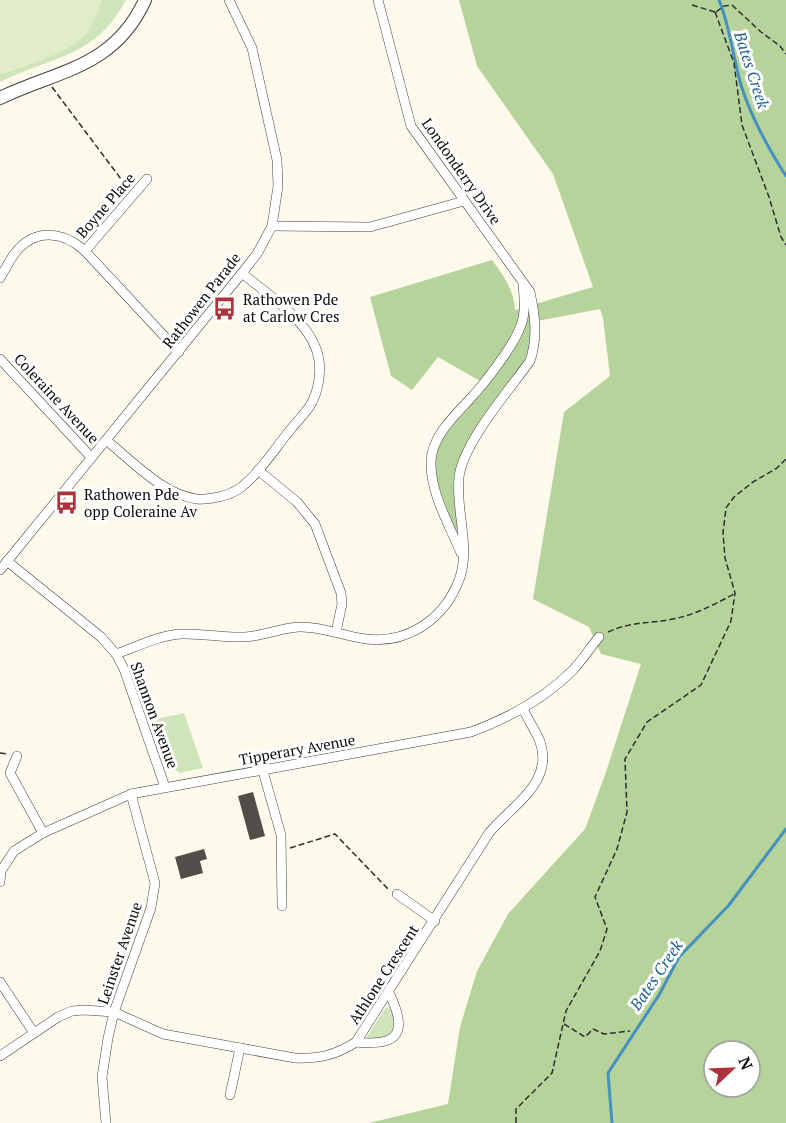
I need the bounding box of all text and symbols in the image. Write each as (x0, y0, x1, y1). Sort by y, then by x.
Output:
water label: Bates Creek (729, 28, 775, 112)
street label: Londonderry Drive (418, 114, 506, 228)
street label: Boyne Place (71, 168, 139, 242)
street label: Rathowen Parade (157, 248, 245, 352)
place label: Rathowen Pde at Carlow Cres (243, 289, 339, 326)
bus stop icon: Rathowen Pde at Carlow Cres (212, 295, 238, 321)
street label: Coleraine Avenue (10, 349, 104, 447)
place label: Rathowen Pde opp Coleraine Av (84, 484, 197, 521)
bus stop icon: Rathowen Pde opp Coleraine Av (53, 490, 79, 516)
street label: Shannon Avenue (126, 659, 184, 771)
street label: Tipperary Avenue (237, 729, 357, 769)
street label: Leinster Avenue (92, 899, 146, 1007)
street label: Athlone Crescent (343, 920, 423, 1028)
water label: Bates Creek (624, 935, 688, 1015)
north arrow (702, 1039, 762, 1099)
text: N (733, 1053, 758, 1073)

